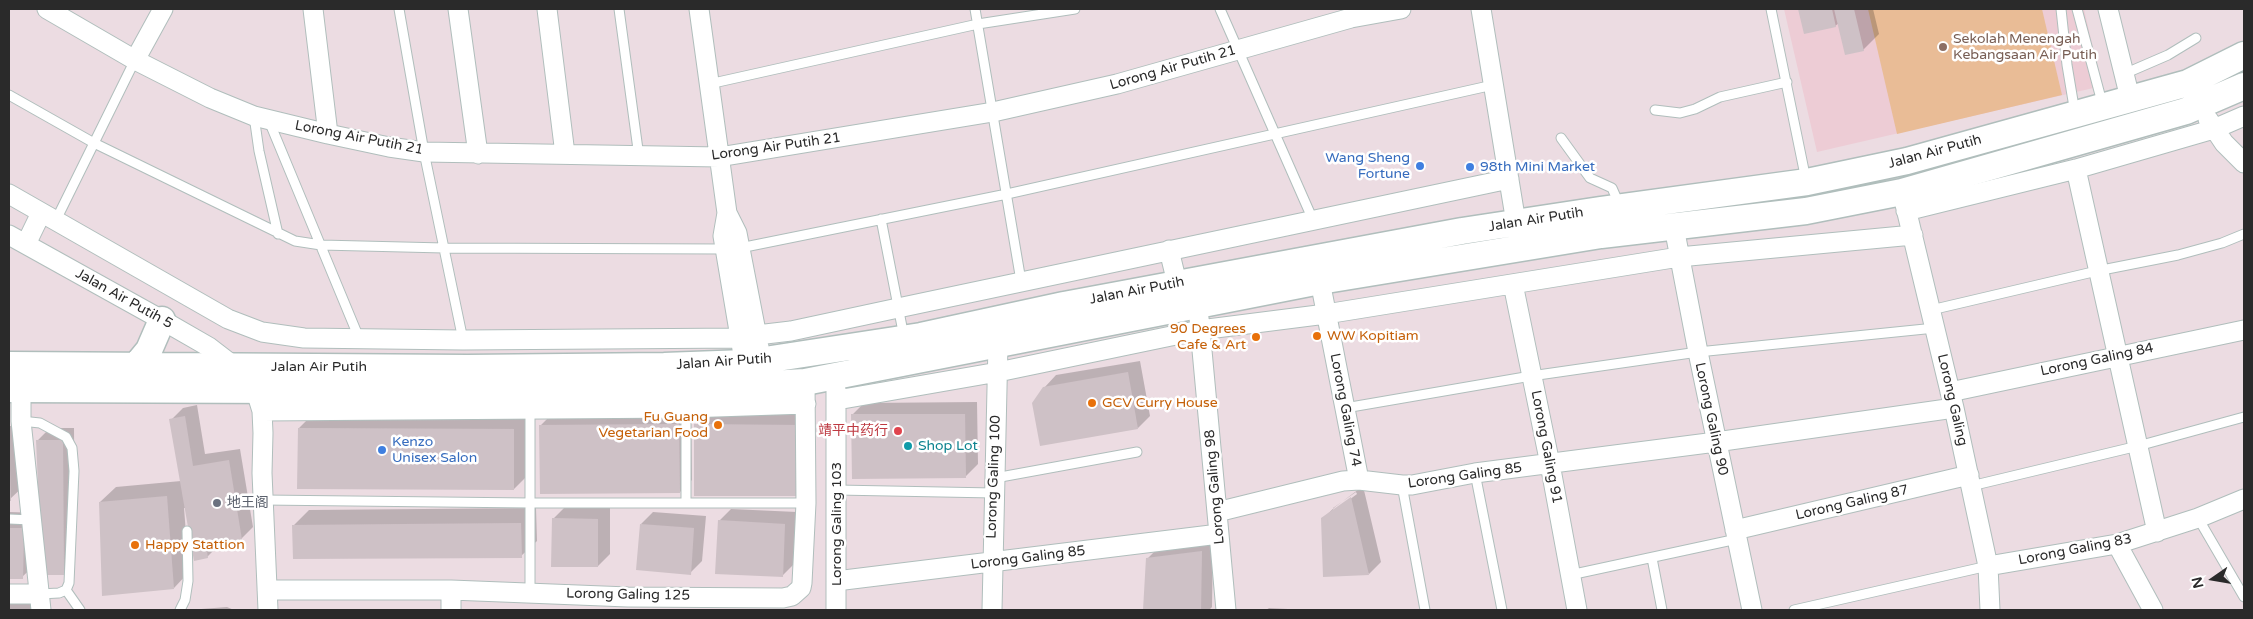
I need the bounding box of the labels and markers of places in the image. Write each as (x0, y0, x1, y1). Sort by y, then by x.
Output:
place label: Sekolah Menengah Kebangsaan Air Putih (1953, 31, 2097, 64)
marker: Sekolah Menengah Kebangsaan Air Putih (1937, 41, 1949, 53)
place label: Wang Sheng Fortune (1325, 150, 1410, 182)
place label: 98th Mini Market (1480, 159, 1595, 175)
marker: Wang Sheng Fortune (1414, 160, 1426, 172)
marker: 98th Mini Market (1464, 161, 1476, 173)
place label: 90 Degrees Cafe & Art (1170, 321, 1246, 354)
place label: WW Kopitiam (1327, 328, 1419, 344)
marker: WW Kopitiam (1311, 330, 1323, 342)
marker: 90 Degrees Cafe & Art (1250, 331, 1262, 343)
place label: GCV Curry House (1102, 395, 1218, 411)
marker: GCV Curry House (1086, 397, 1098, 409)
place label: Fu Guang Vegetarian Food (598, 409, 708, 442)
marker: Fu Guang Vegetarian Food (712, 419, 724, 431)
place label: 靖平中药行 (818, 423, 888, 439)
marker: 靖平中药行 (892, 425, 904, 437)
place label: Kenzo Unisex Salon (392, 434, 477, 467)
place label: Shop Lot (918, 438, 978, 454)
marker: Shop Lot (902, 440, 914, 452)
marker: Kenzo Unisex Salon (376, 444, 388, 456)
place label: 地王阁 (227, 495, 269, 511)
marker: 地王阁 (211, 497, 223, 509)
place label: Happy Stattion (145, 537, 245, 553)
marker: Happy Stattion (129, 539, 141, 551)

